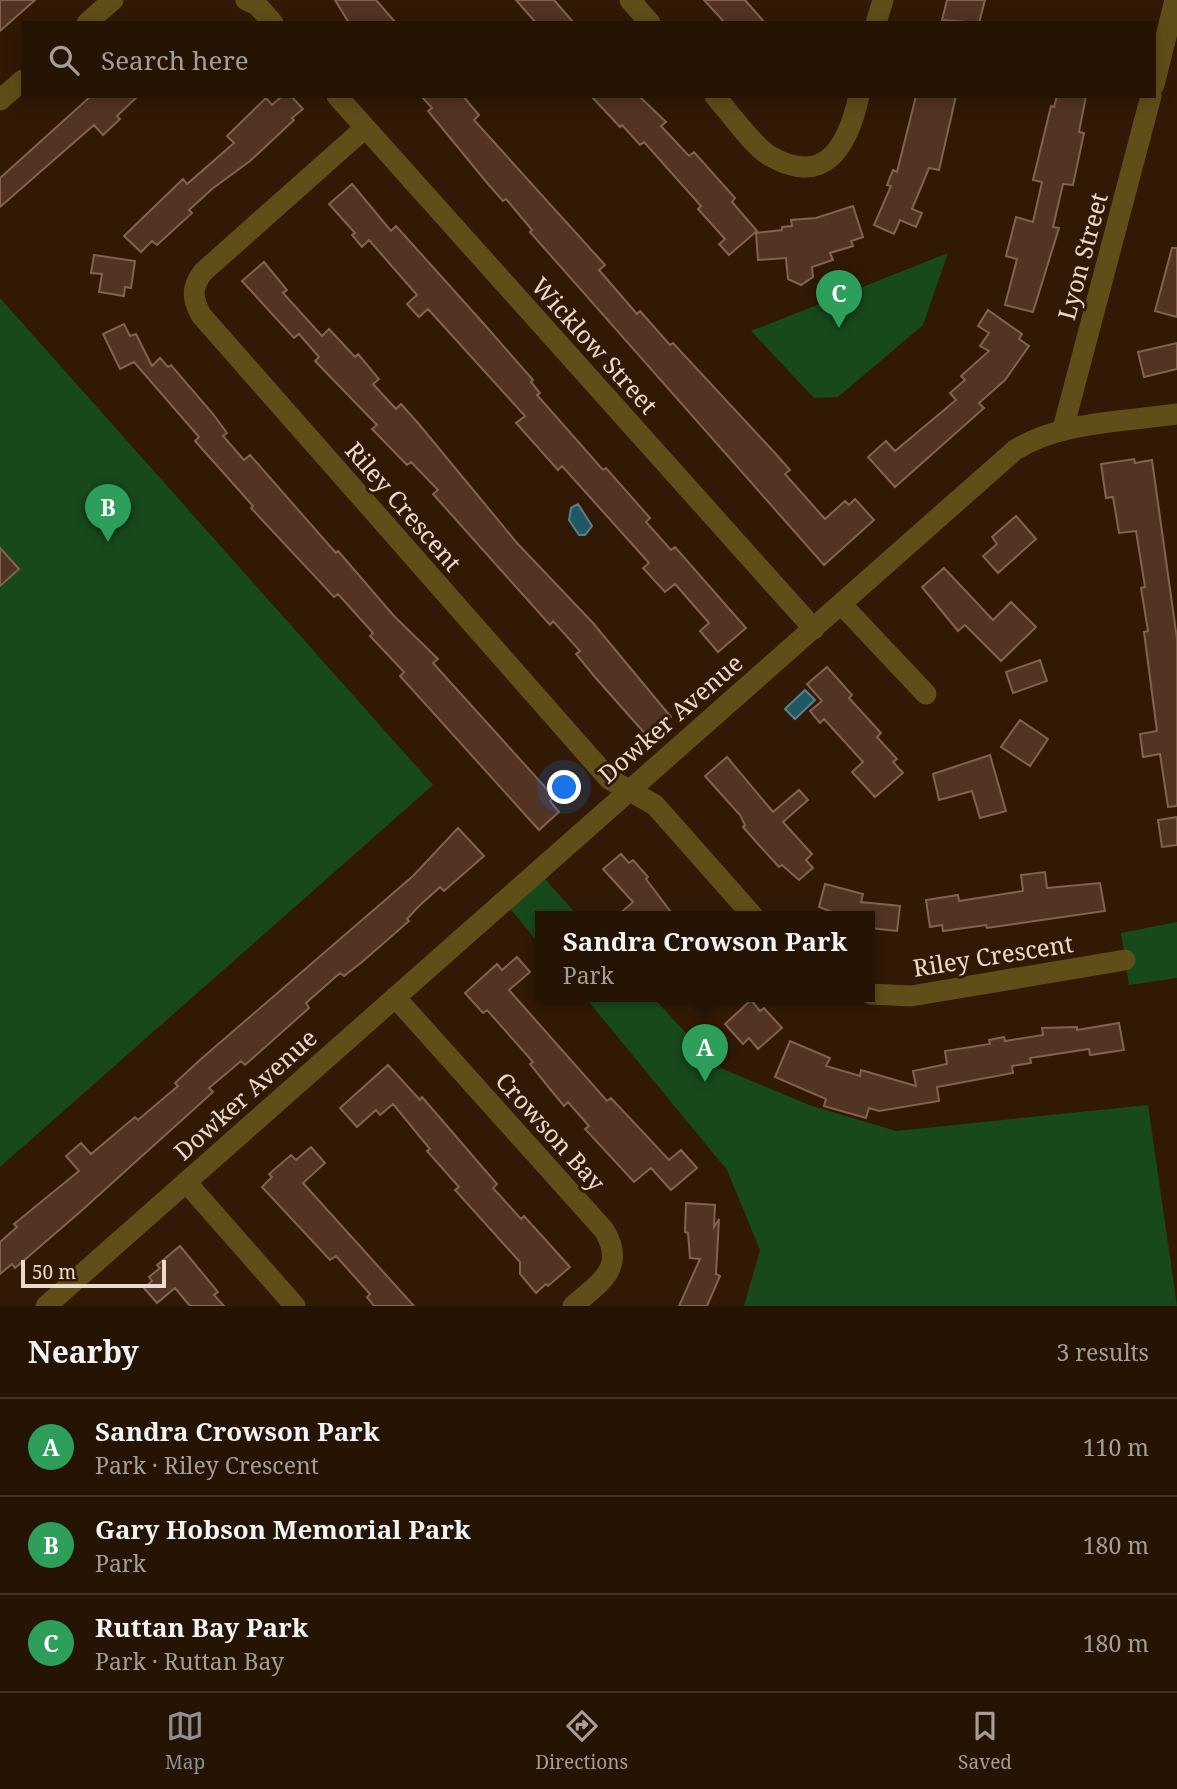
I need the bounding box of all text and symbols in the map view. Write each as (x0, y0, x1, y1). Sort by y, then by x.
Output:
search box (21, 21, 1156, 98)
icon: search (45, 41, 83, 79)
text: Search here (101, 42, 249, 78)
street label: Lyon Street (1049, 189, 1115, 323)
street label: Wicklow Street (525, 269, 665, 421)
pin: C (816, 270, 862, 328)
street label: Riley Crescent (338, 434, 470, 578)
pin: B (85, 484, 131, 542)
street label: Dowker Avenue (591, 646, 749, 790)
your location (547, 770, 581, 804)
popup (535, 911, 875, 1002)
text: Sandra Crowson Park (563, 923, 847, 959)
street label: Riley Crescent (911, 926, 1075, 984)
text: Park (563, 959, 614, 991)
street label: Dowker Avenue (166, 1021, 324, 1167)
pin: A (682, 1024, 728, 1082)
street label: Crowson Bay (489, 1064, 613, 1198)
scale bar (21, 1257, 166, 1289)
text: 50 m (32, 1259, 76, 1285)
text: Nearby (28, 1331, 139, 1372)
text: 3 results (1056, 1336, 1149, 1368)
text: Sandra Crowson Park (95, 1413, 379, 1449)
text: A (42, 1431, 60, 1463)
text: 110 m (1083, 1431, 1149, 1463)
text: Park · Riley Crescent (95, 1449, 319, 1481)
text: Gary Hobson Memorial Park (95, 1511, 471, 1547)
text: B (43, 1529, 59, 1561)
text: 180 m (1083, 1529, 1149, 1561)
text: Park (95, 1547, 146, 1579)
text: Ruttan Bay Park (95, 1609, 308, 1645)
text: C (43, 1627, 59, 1659)
text: 180 m (1083, 1627, 1149, 1659)
text: Park · Ruttan Bay (95, 1645, 284, 1677)
tab: Map (165, 1707, 205, 1775)
tab: Directions (535, 1707, 628, 1775)
tab: Saved (958, 1707, 1012, 1775)

